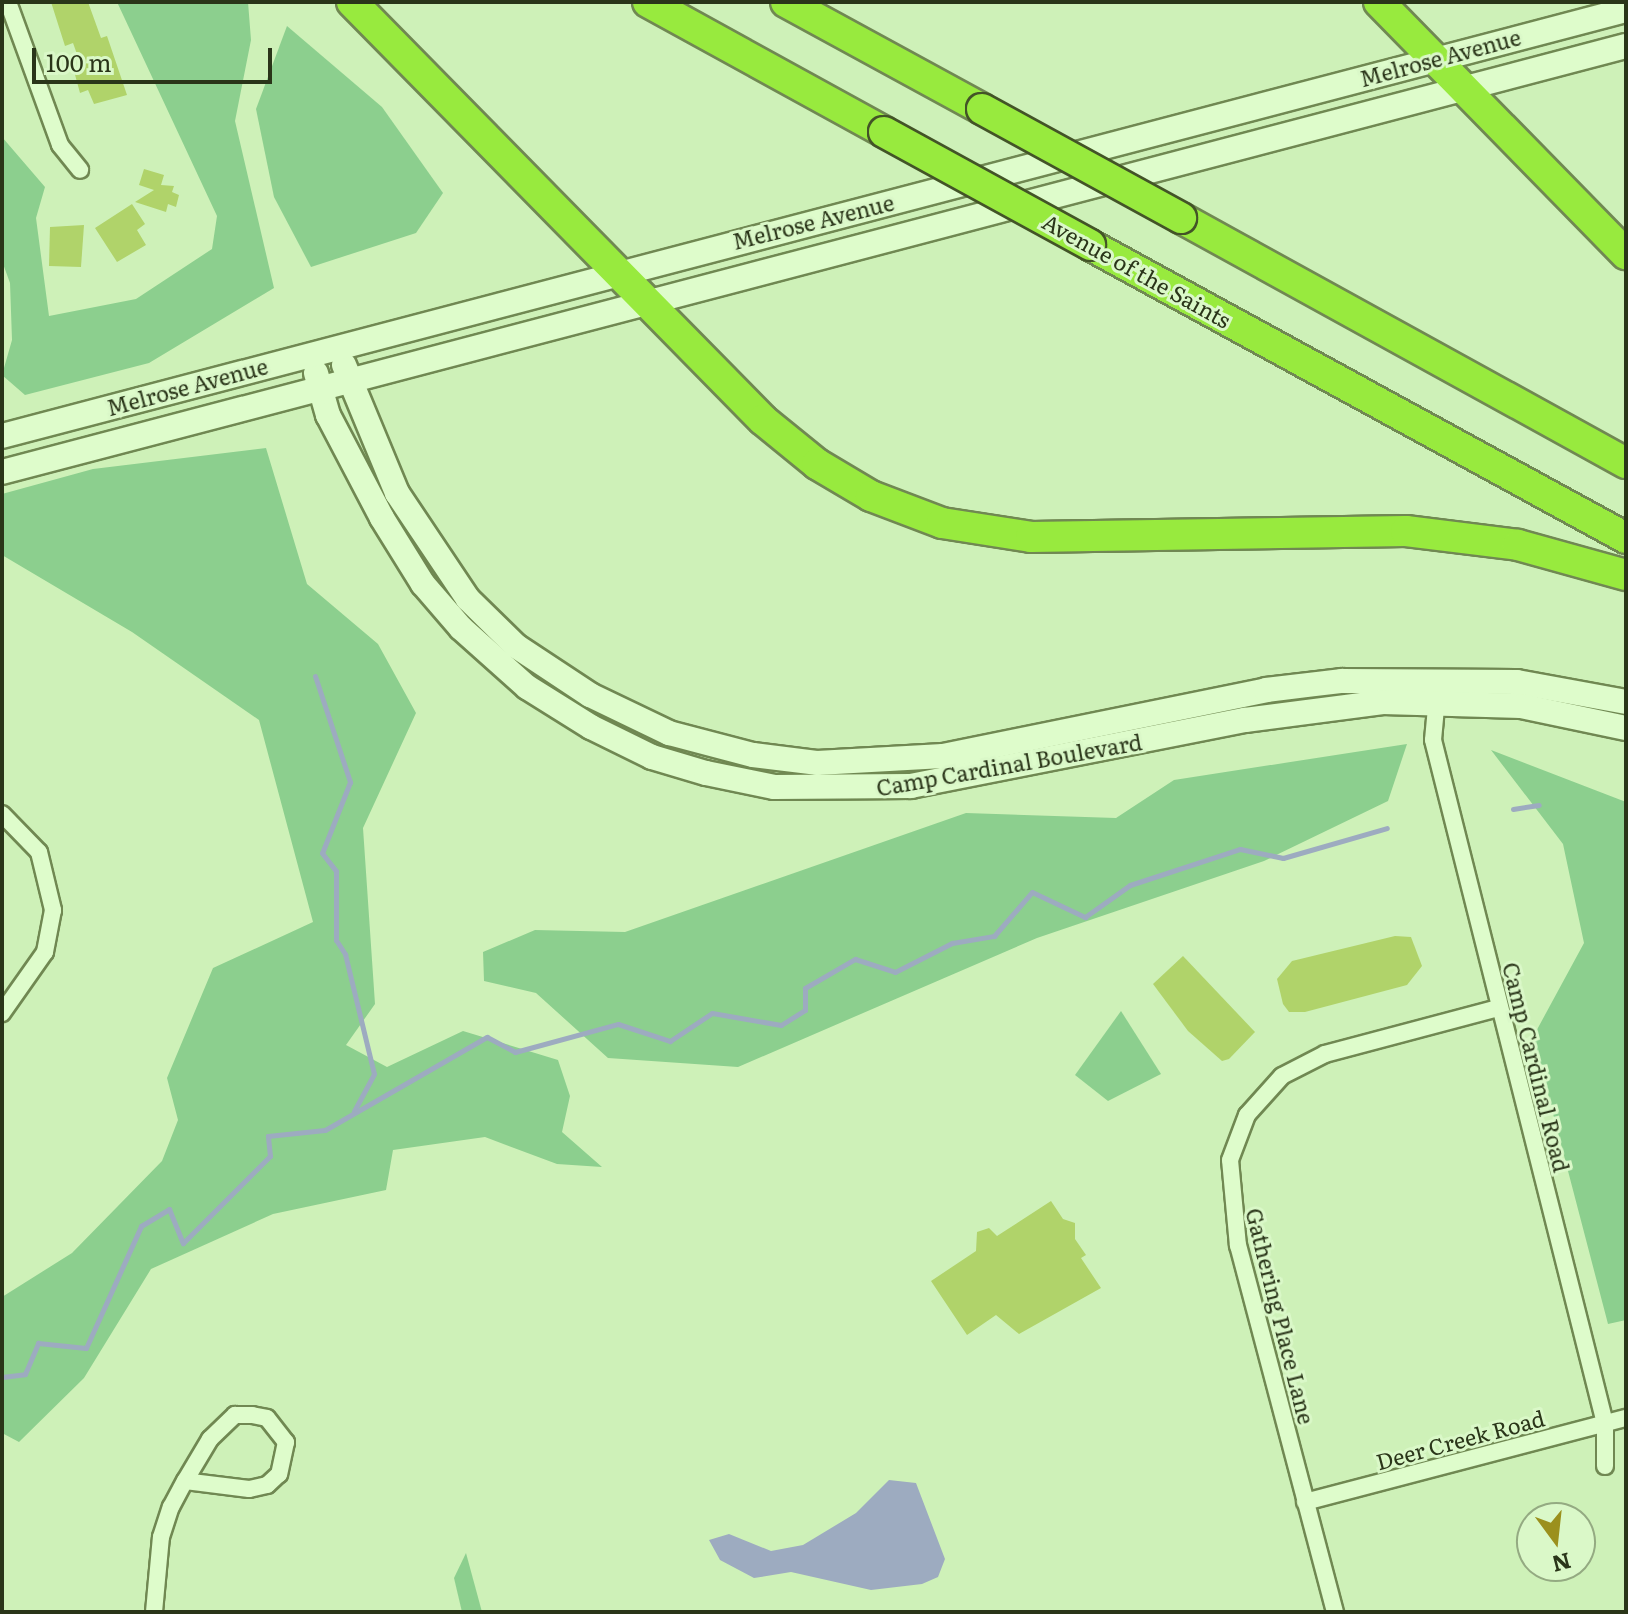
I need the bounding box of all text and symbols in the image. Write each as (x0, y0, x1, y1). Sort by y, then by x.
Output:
street label: Melrose Avenue (1357, 23, 1523, 91)
scale bar (36, 32, 276, 82)
text: 100 m (46, 44, 112, 79)
street label: Melrose Avenue (729, 188, 897, 254)
street label: Avenue of the Saints (1038, 207, 1236, 333)
street label: Melrose Avenue (104, 352, 270, 420)
street label: Camp Cardinal Boulevard (874, 728, 1144, 800)
street label: Camp Cardinal Road (1498, 959, 1576, 1175)
street label: Gathering Place Lane (1241, 1205, 1321, 1427)
street label: Deer Creek Road (1373, 1404, 1547, 1474)
north arrow (1516, 1502, 1596, 1582)
text: N (1549, 1545, 1575, 1582)

